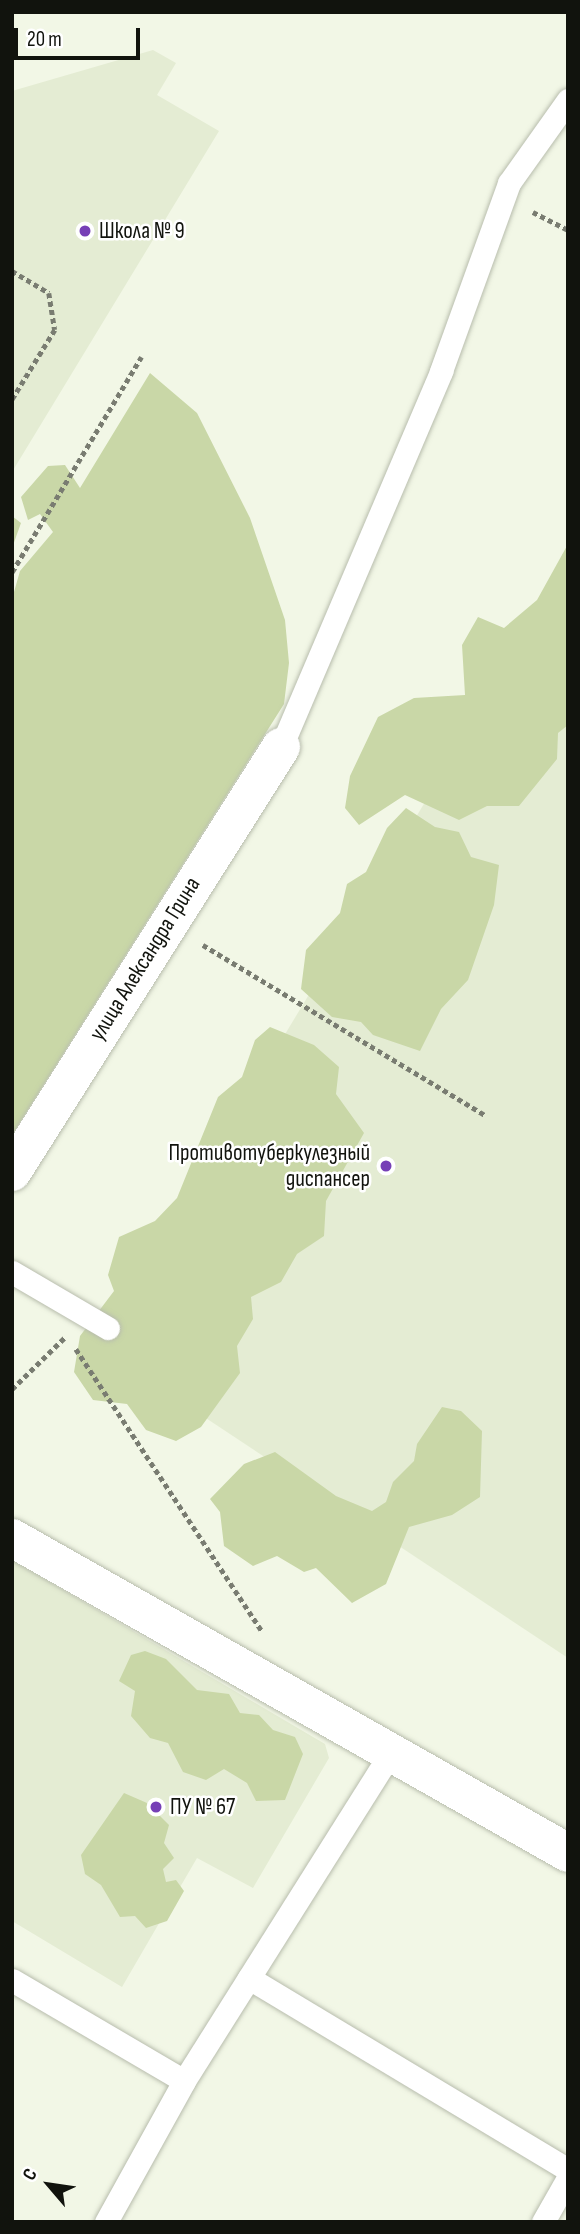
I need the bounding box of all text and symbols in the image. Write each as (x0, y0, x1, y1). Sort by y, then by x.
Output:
scale bar (18, 14, 144, 58)
text: 20 m (27, 27, 62, 52)
place label: Школа № 9 (99, 217, 185, 245)
marker: Школа № 9 (77, 223, 93, 239)
street label: улица Александра Грина (84, 872, 206, 1046)
place label: Противотуберкулезный диспансер (168, 1139, 370, 1193)
marker: Противотуберкулезный диспансер (376, 1156, 396, 1176)
place label: ПУ № 67 (170, 1793, 235, 1821)
marker: ПУ № 67 (148, 1799, 164, 1815)
north arrow (14, 2150, 84, 2220)
text: С (18, 2165, 43, 2184)

